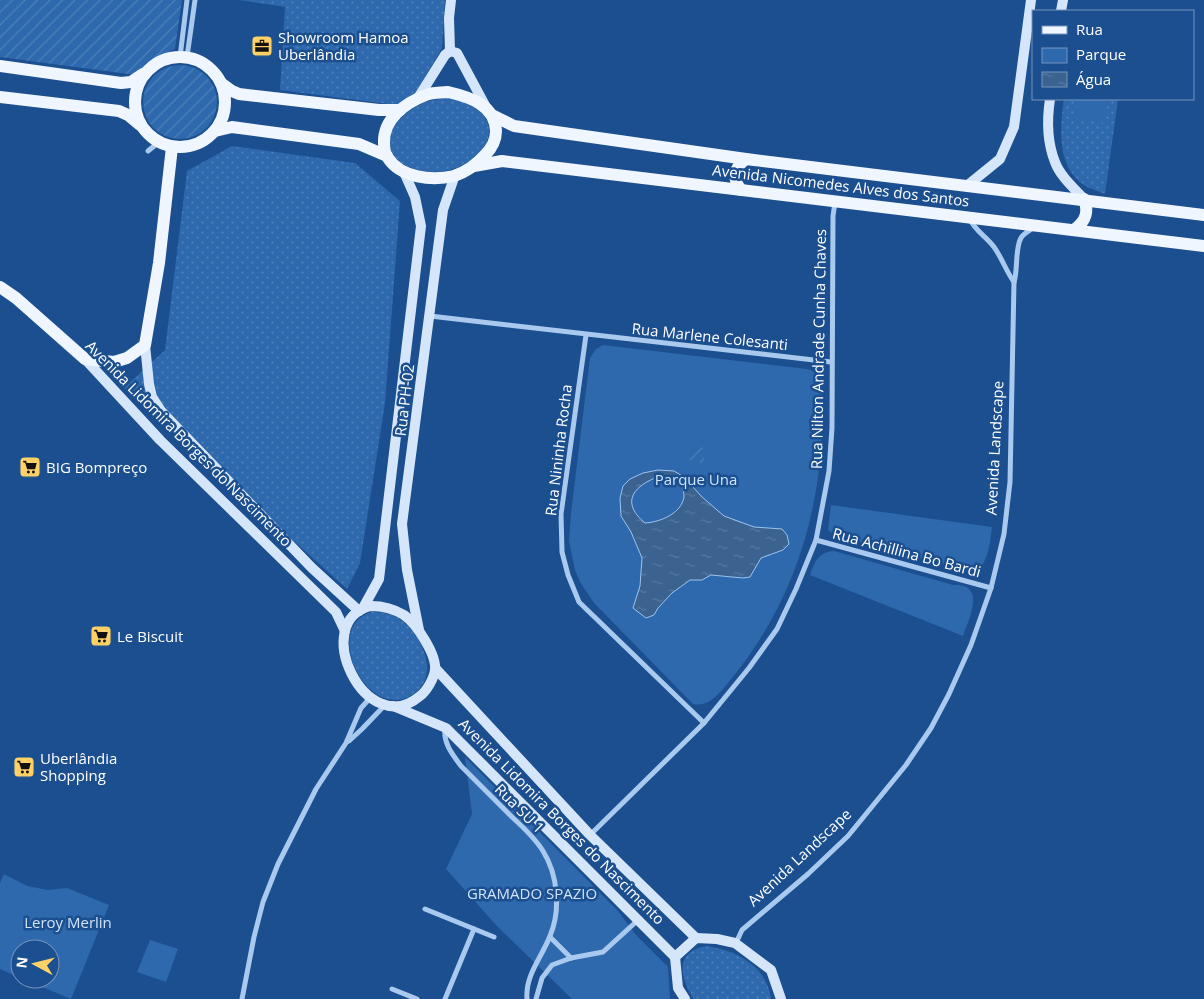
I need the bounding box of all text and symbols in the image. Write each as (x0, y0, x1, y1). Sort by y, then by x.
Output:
legend (1032, 10, 1194, 100)
text: Rua (1076, 19, 1103, 39)
place label: Showroom Hamoa Uberlândia (278, 27, 409, 64)
office icon: Showroom Hamoa Uberlândia (250, 34, 274, 58)
text: Parque (1076, 44, 1126, 64)
text: Água (1076, 69, 1111, 89)
street label: Avenida Nicomedes Alves dos Santos (711, 159, 971, 211)
street label: Rua Nilton Andrade Cunha Chaves (806, 229, 830, 469)
street label: Rua Marlene Colesanti (631, 318, 789, 354)
street label: Avenida Lidomira Borges do Nascimento (82, 336, 296, 550)
street label: Rua PH-02 (390, 363, 418, 437)
street label: Avenida Landscape (980, 380, 1008, 516)
street label: Rua Nininha Rocha (540, 383, 576, 517)
supermarket icon: BIG Bompreço (18, 455, 42, 479)
place label: BIG Bompreço (46, 457, 147, 477)
park label: Parque Una (655, 469, 737, 489)
street label: Rua Achillina Bo Bardi (831, 523, 983, 581)
supermarket icon: Le Biscuit (89, 624, 113, 648)
place label: Le Biscuit (117, 626, 183, 646)
street label: Avenida Lidomira Borges do Nascimento (455, 714, 669, 928)
place label: Uberlândia Shopping (40, 748, 117, 785)
supermarket icon: Uberlândia Shopping (12, 755, 36, 779)
street label: Rua SU 1 (491, 779, 549, 837)
street label: Avenida Landscape (743, 804, 855, 910)
park label: GRAMADO SPAZIO (467, 883, 597, 903)
park label: Leroy Merlin (24, 912, 112, 932)
north arrow (10, 939, 60, 989)
text: N (11, 956, 32, 969)

